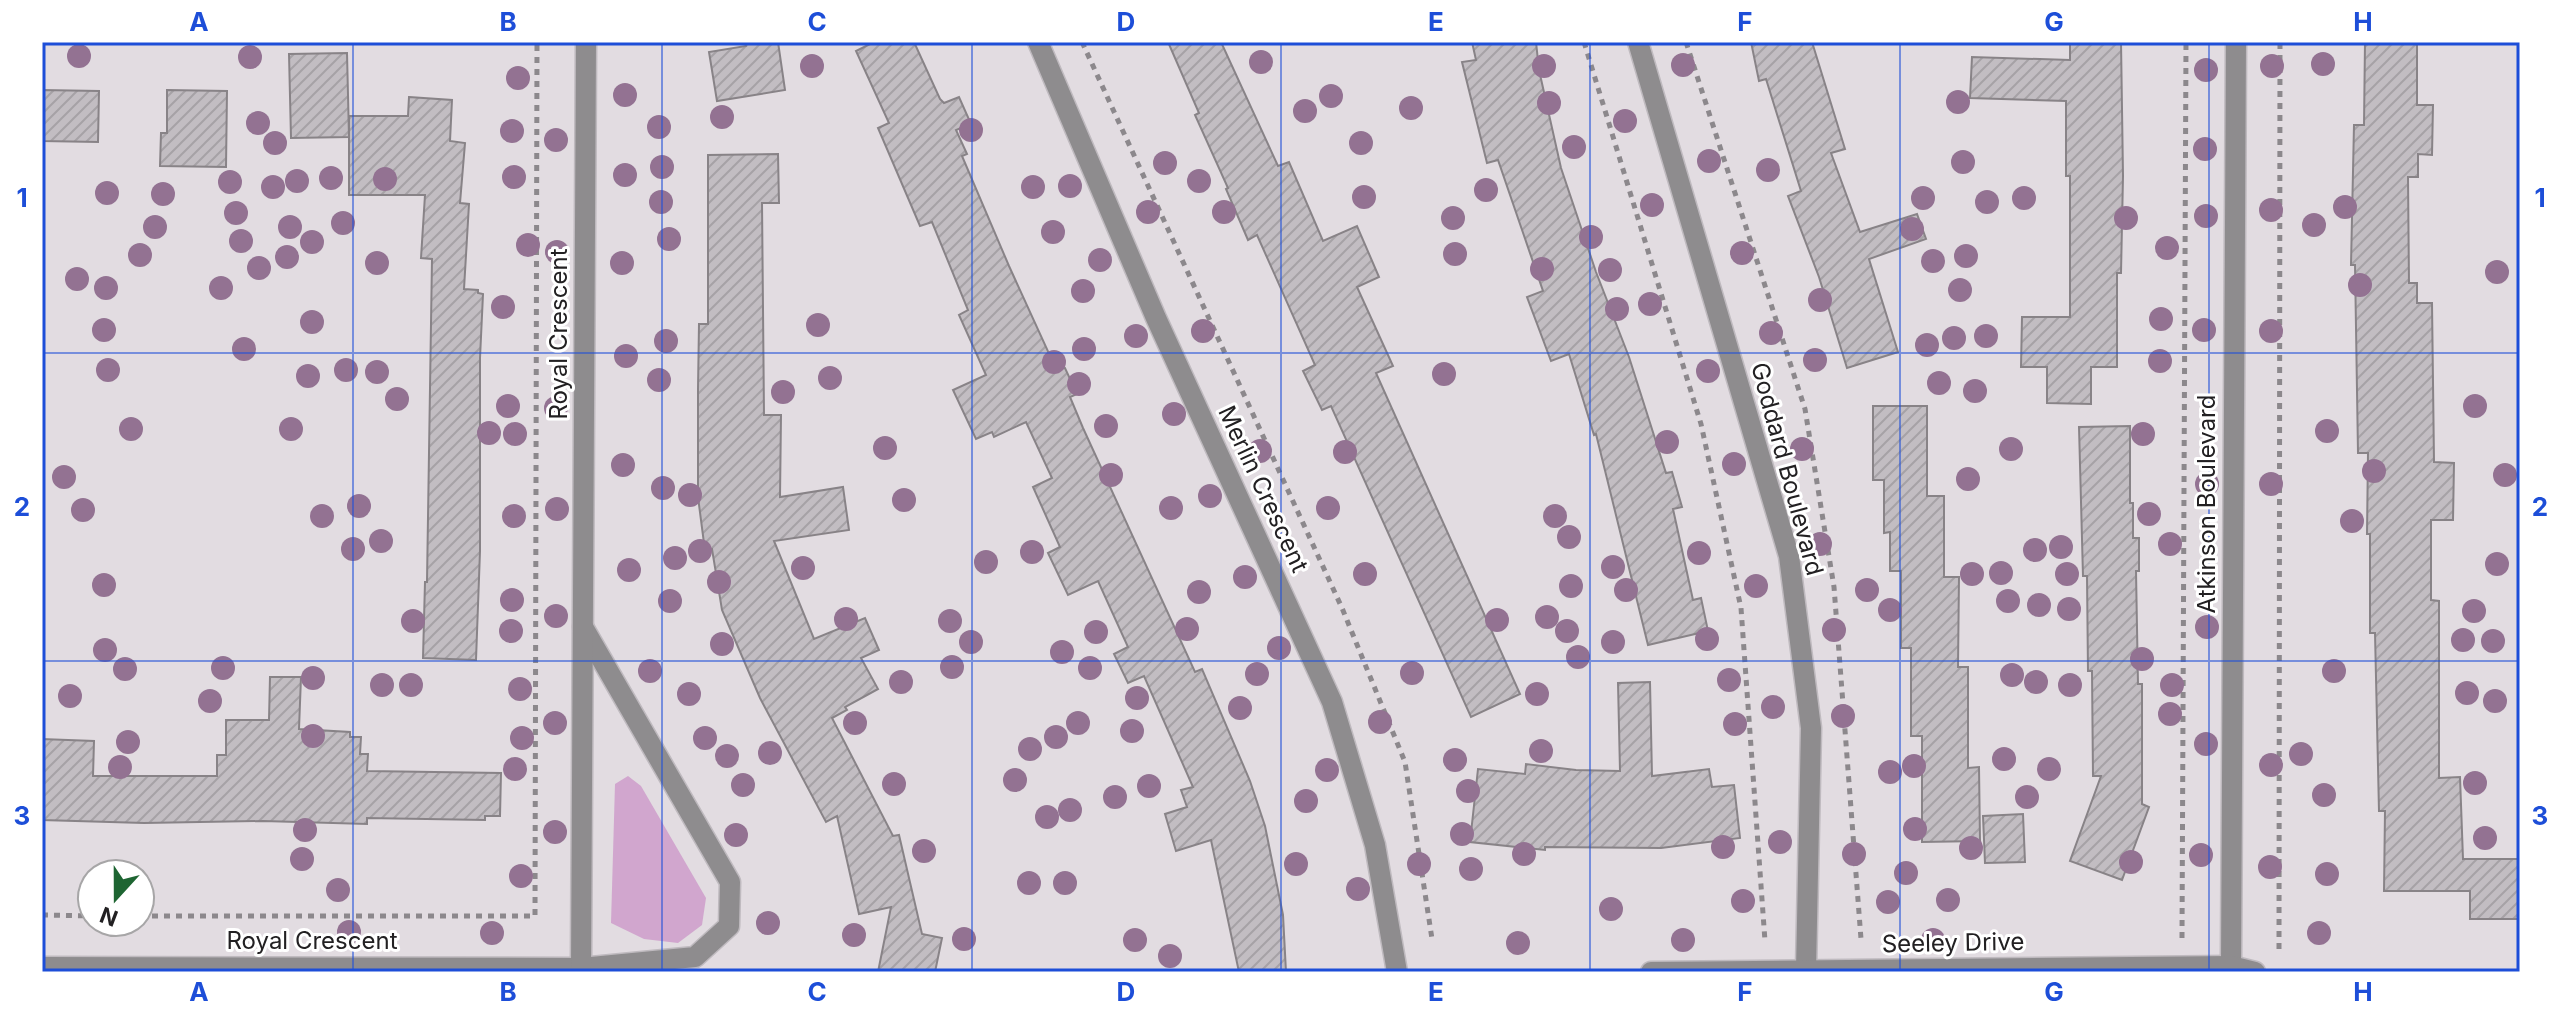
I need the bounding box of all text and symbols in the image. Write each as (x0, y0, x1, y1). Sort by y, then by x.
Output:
text: A (189, 6, 209, 37)
text: B (499, 6, 517, 37)
text: C (807, 6, 827, 37)
text: D (1117, 6, 1135, 37)
text: E (1428, 6, 1444, 37)
text: F (1737, 6, 1753, 37)
text: G (2044, 6, 2064, 37)
text: H (2353, 6, 2373, 37)
text: 1 (16, 182, 28, 213)
text: 1 (2534, 182, 2546, 213)
street label: Royal Crescent (544, 248, 573, 420)
street label: Goddard Boulevard (1745, 359, 1830, 578)
street label: Atkinson Boulevard (2192, 395, 2221, 613)
street label: Merlin Crescent (1212, 401, 1315, 577)
text: 2 (14, 491, 30, 522)
text: 2 (2532, 491, 2548, 522)
text: 3 (14, 800, 30, 831)
text: 3 (2532, 800, 2548, 831)
north arrow (76, 858, 156, 938)
text: N (96, 902, 121, 932)
street label: Royal Crescent (227, 926, 398, 955)
street label: Seeley Drive (1881, 927, 2024, 958)
text: A (189, 976, 209, 1007)
text: B (499, 976, 517, 1007)
text: C (807, 976, 827, 1007)
text: D (1117, 976, 1135, 1007)
text: E (1428, 976, 1444, 1007)
text: F (1737, 976, 1753, 1007)
text: G (2044, 976, 2064, 1007)
text: H (2353, 976, 2373, 1007)

